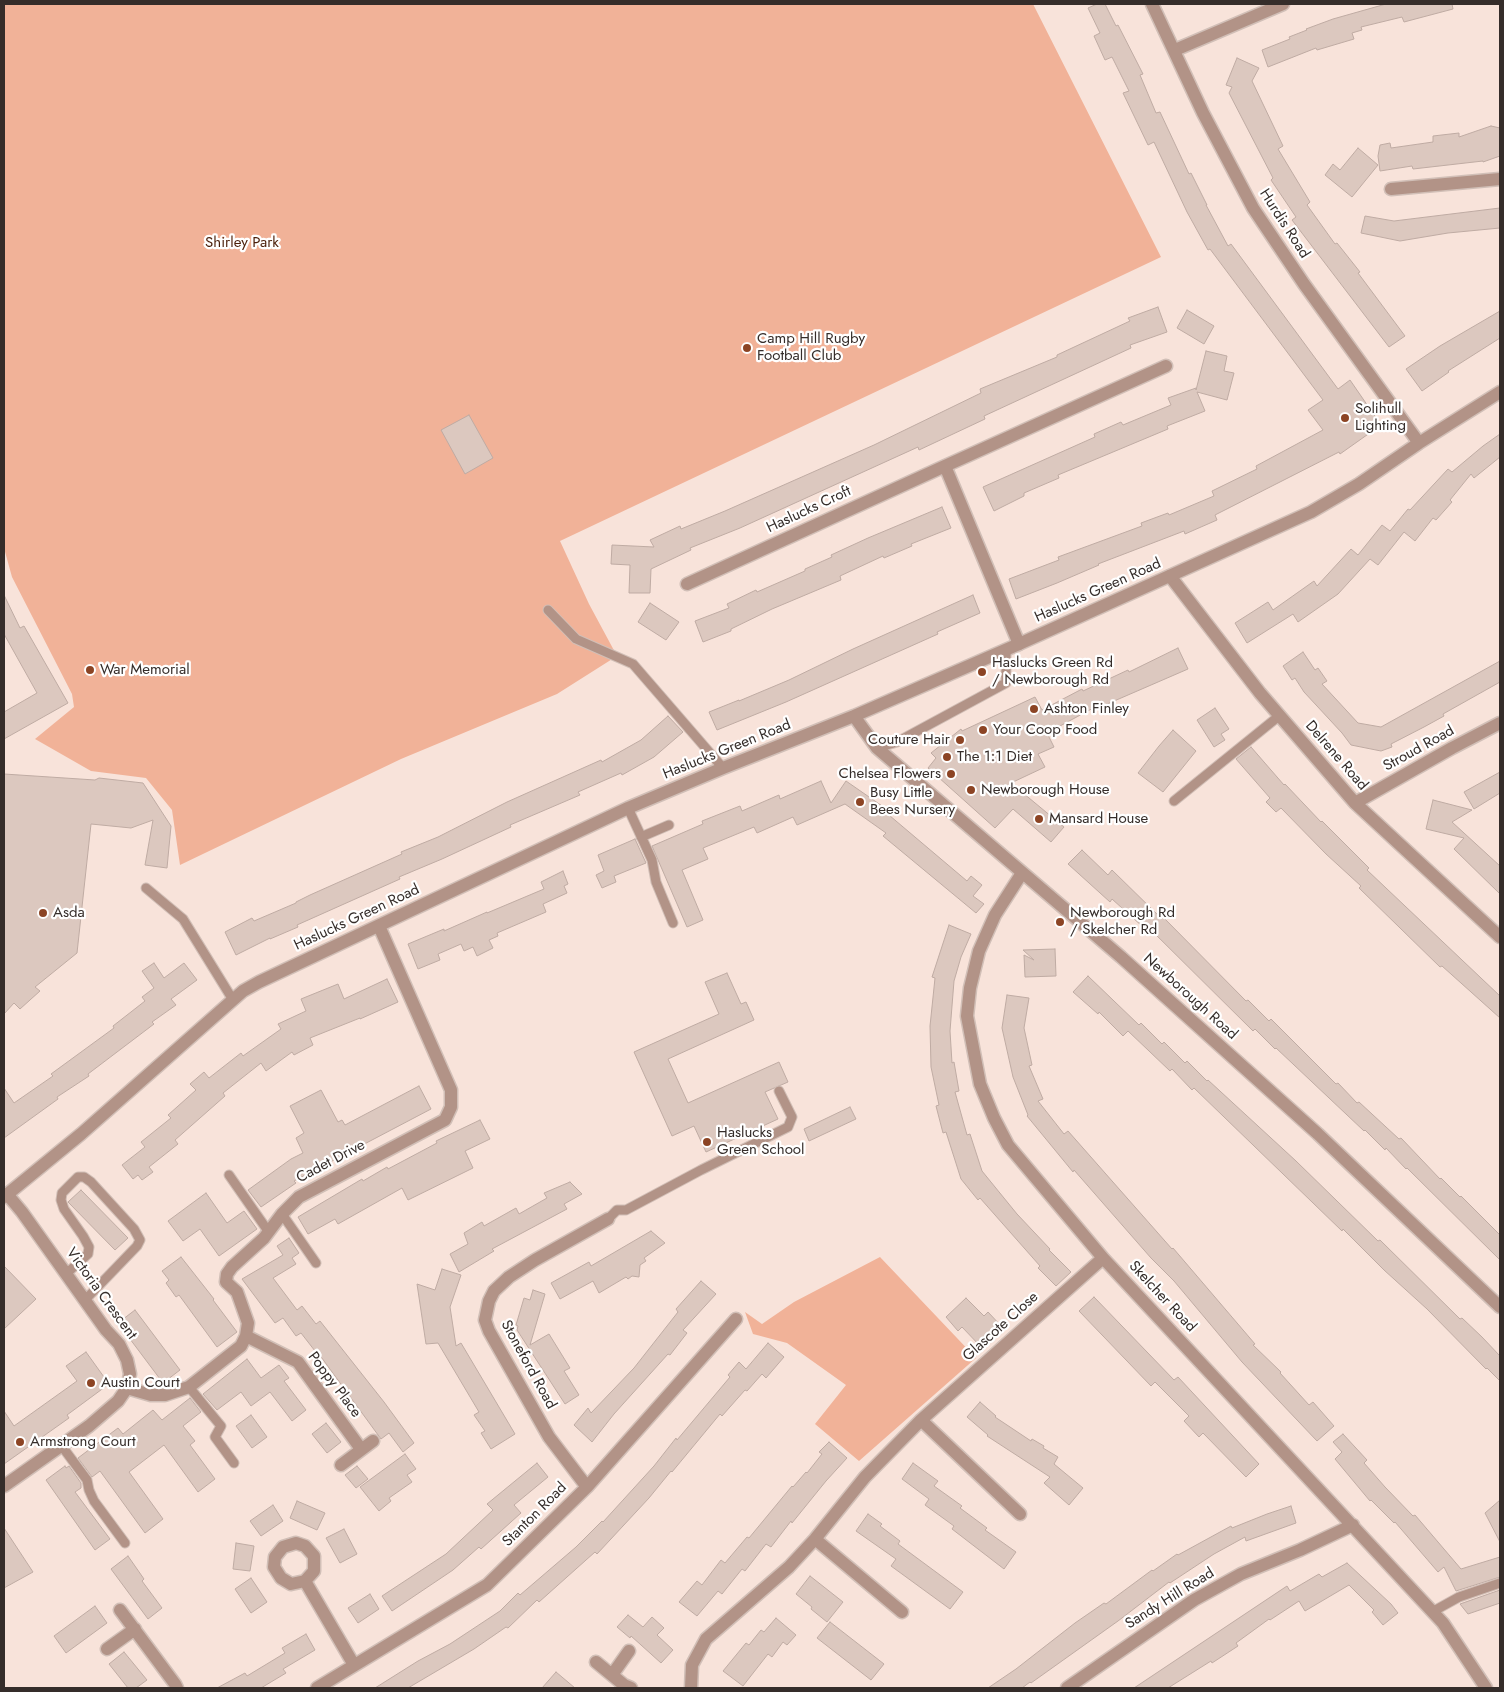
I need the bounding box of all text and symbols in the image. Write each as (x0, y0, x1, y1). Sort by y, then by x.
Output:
street label: Hurdis Road (1255, 186, 1313, 262)
park label: Shirley Park (205, 234, 279, 252)
place label: Camp Hill Rugby Football Club (757, 330, 865, 365)
marker: Camp Hill Rugby Football Club (741, 342, 753, 354)
place label: Solihull Lighting (1355, 400, 1406, 435)
marker: Solihull Lighting (1339, 412, 1351, 424)
street label: Haslucks Croft (764, 483, 854, 537)
street label: Haslucks Green Road (1032, 555, 1164, 627)
place label: Haslucks Green Rd / Newborough Rd (992, 654, 1113, 689)
place label: War Memorial (100, 661, 190, 679)
marker: War Memorial (84, 664, 96, 676)
marker: Haslucks Green Rd / Newborough Rd (976, 666, 988, 678)
place label: Ashton Finley (1044, 700, 1129, 718)
marker: Ashton Finley (1028, 703, 1040, 715)
street label: Haslucks Green Road (660, 716, 794, 784)
street label: Delrene Road (1301, 717, 1371, 795)
place label: Your Coop Food (993, 721, 1097, 739)
street label: Stroud Road (1380, 722, 1458, 776)
marker: Your Coop Food (977, 724, 989, 736)
place label: Couture Hair (868, 731, 950, 749)
marker: Couture Hair (954, 734, 966, 746)
place label: The 1:1 Diet (957, 748, 1032, 766)
marker: The 1:1 Diet (941, 751, 953, 763)
place label: Chelsea Flowers (838, 765, 941, 783)
marker: Chelsea Flowers (945, 768, 957, 780)
place label: Newborough House (981, 781, 1110, 799)
place label: Busy Little Bees Nursery (870, 784, 955, 819)
marker: Newborough House (965, 784, 977, 796)
marker: Busy Little Bees Nursery (854, 796, 866, 808)
place label: Mansard House (1049, 810, 1148, 828)
marker: Mansard House (1033, 813, 1045, 825)
street label: Haslucks Green Road (291, 881, 423, 955)
place label: Asda (53, 904, 85, 922)
place label: Newborough Rd / Skelcher Rd (1070, 904, 1175, 939)
marker: Asda (37, 907, 49, 919)
marker: Newborough Rd / Skelcher Rd (1054, 916, 1066, 928)
street label: Newborough Road (1139, 950, 1241, 1044)
place label: Haslucks Green School (717, 1124, 804, 1159)
street label: Cadet Drive (294, 1136, 368, 1188)
marker: Haslucks Green School (701, 1136, 713, 1148)
street label: Victoria Crescent (62, 1245, 140, 1343)
street label: Skelcher Road (1125, 1258, 1199, 1336)
street label: Glascote Close (960, 1288, 1042, 1366)
street label: Stoneford Road (496, 1318, 560, 1412)
street label: Poppy Place (303, 1349, 365, 1421)
place label: Austin Court (101, 1374, 179, 1392)
marker: Austin Court (85, 1377, 97, 1389)
place label: Armstrong Court (30, 1433, 136, 1451)
marker: Armstrong Court (14, 1436, 26, 1448)
street label: Stanton Road (499, 1479, 571, 1551)
street label: Sandy Hill Road (1122, 1565, 1218, 1633)

